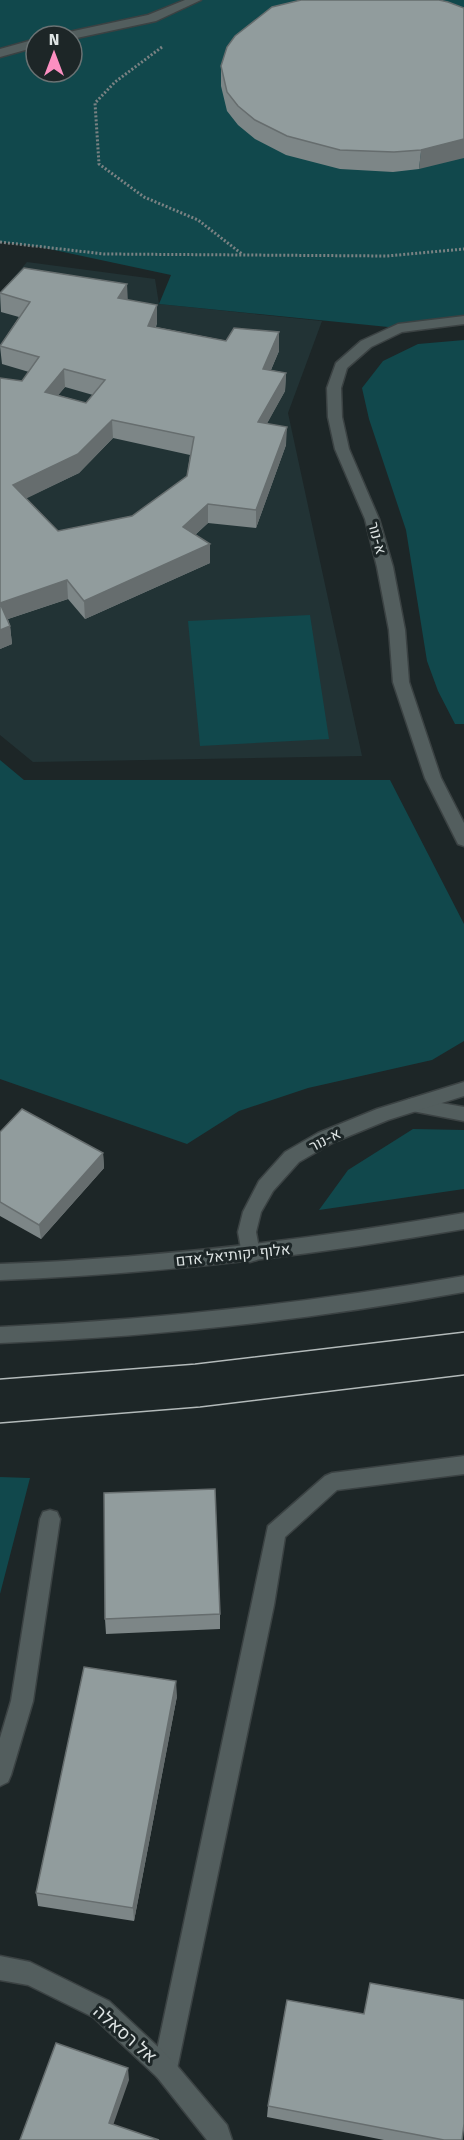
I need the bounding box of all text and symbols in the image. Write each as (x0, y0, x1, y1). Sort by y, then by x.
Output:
north arrow (24, 24, 84, 84)
text: N (49, 30, 59, 49)
street label: א-נור (364, 520, 390, 556)
street label: א-נור (306, 1125, 344, 1155)
street label: אלוף יקותיאל אדם (175, 1240, 291, 1270)
street label: אל רסאלה (89, 2000, 161, 2068)

